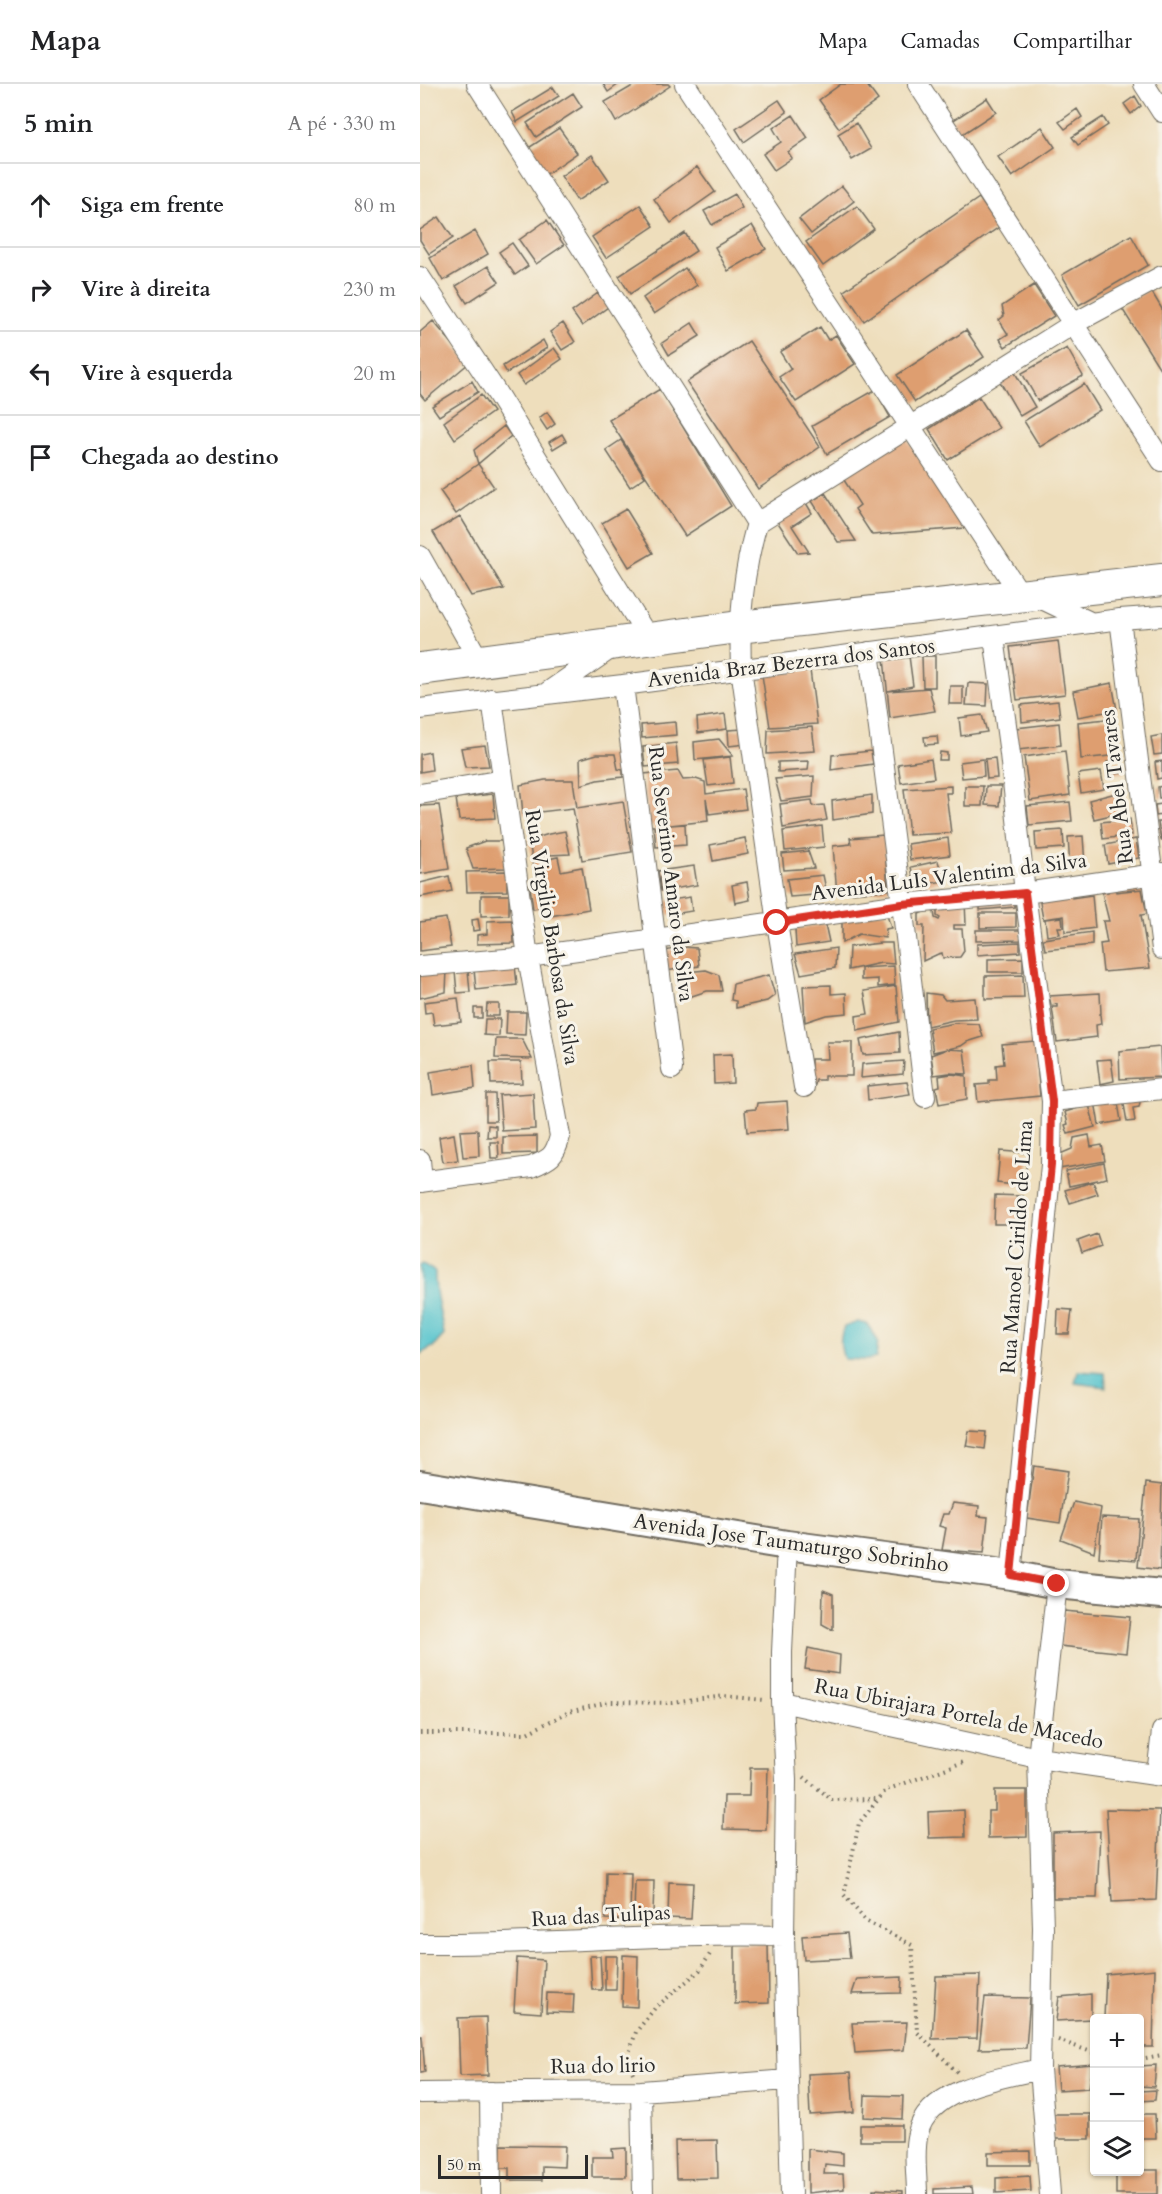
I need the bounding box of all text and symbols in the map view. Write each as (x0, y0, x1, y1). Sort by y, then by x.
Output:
text: Mapa (30, 22, 101, 60)
text: Mapa (818, 27, 868, 56)
text: Camadas (901, 27, 980, 56)
text: Compartilhar (1013, 27, 1132, 56)
text: 5 min (24, 106, 93, 141)
text: A pé · 330 m (288, 110, 396, 137)
icon: ahead (24, 189, 57, 222)
text: Siga em frente (81, 190, 224, 220)
text: 80 m (353, 192, 396, 219)
icon: right (24, 273, 57, 306)
text: Vire à direita (81, 274, 211, 304)
text: 230 m (343, 276, 396, 303)
icon: left (24, 357, 57, 390)
text: Vire à esquerda (81, 358, 233, 388)
text: 20 m (353, 360, 396, 387)
icon: arrive (24, 441, 57, 474)
text: Chegada ao destino (81, 442, 279, 472)
street label: Avenida Braz Bezerra dos Santos (646, 631, 936, 695)
street label: Rua Abel Tavares (1093, 708, 1141, 866)
street label: Rua Severino Amaro da Silva (641, 745, 701, 1003)
street label: Rua Virgilio Barbosa da Silva (517, 807, 587, 1067)
street label: Avenida LuIs Valentim da Silva (810, 846, 1088, 908)
route start (763, 909, 789, 935)
street label: Rua Manoel Cirildo de Lima (994, 1119, 1040, 1375)
street label: Avenida Jose Taumaturgo Sobrinho (631, 1506, 951, 1580)
route end (1043, 1570, 1069, 1596)
street label: Rua Ubirajara Portela de Macedo (812, 1672, 1106, 1756)
street label: Rua das Tulipas (531, 1898, 671, 1934)
map controls (1090, 2014, 1144, 2176)
button: + (1090, 2014, 1144, 2068)
street label: Rua do lirio (550, 2051, 656, 2081)
button: − (1090, 2068, 1144, 2122)
button: layers (1090, 2122, 1144, 2176)
scale bar (438, 2152, 588, 2180)
text: 50 m (447, 2154, 481, 2176)

